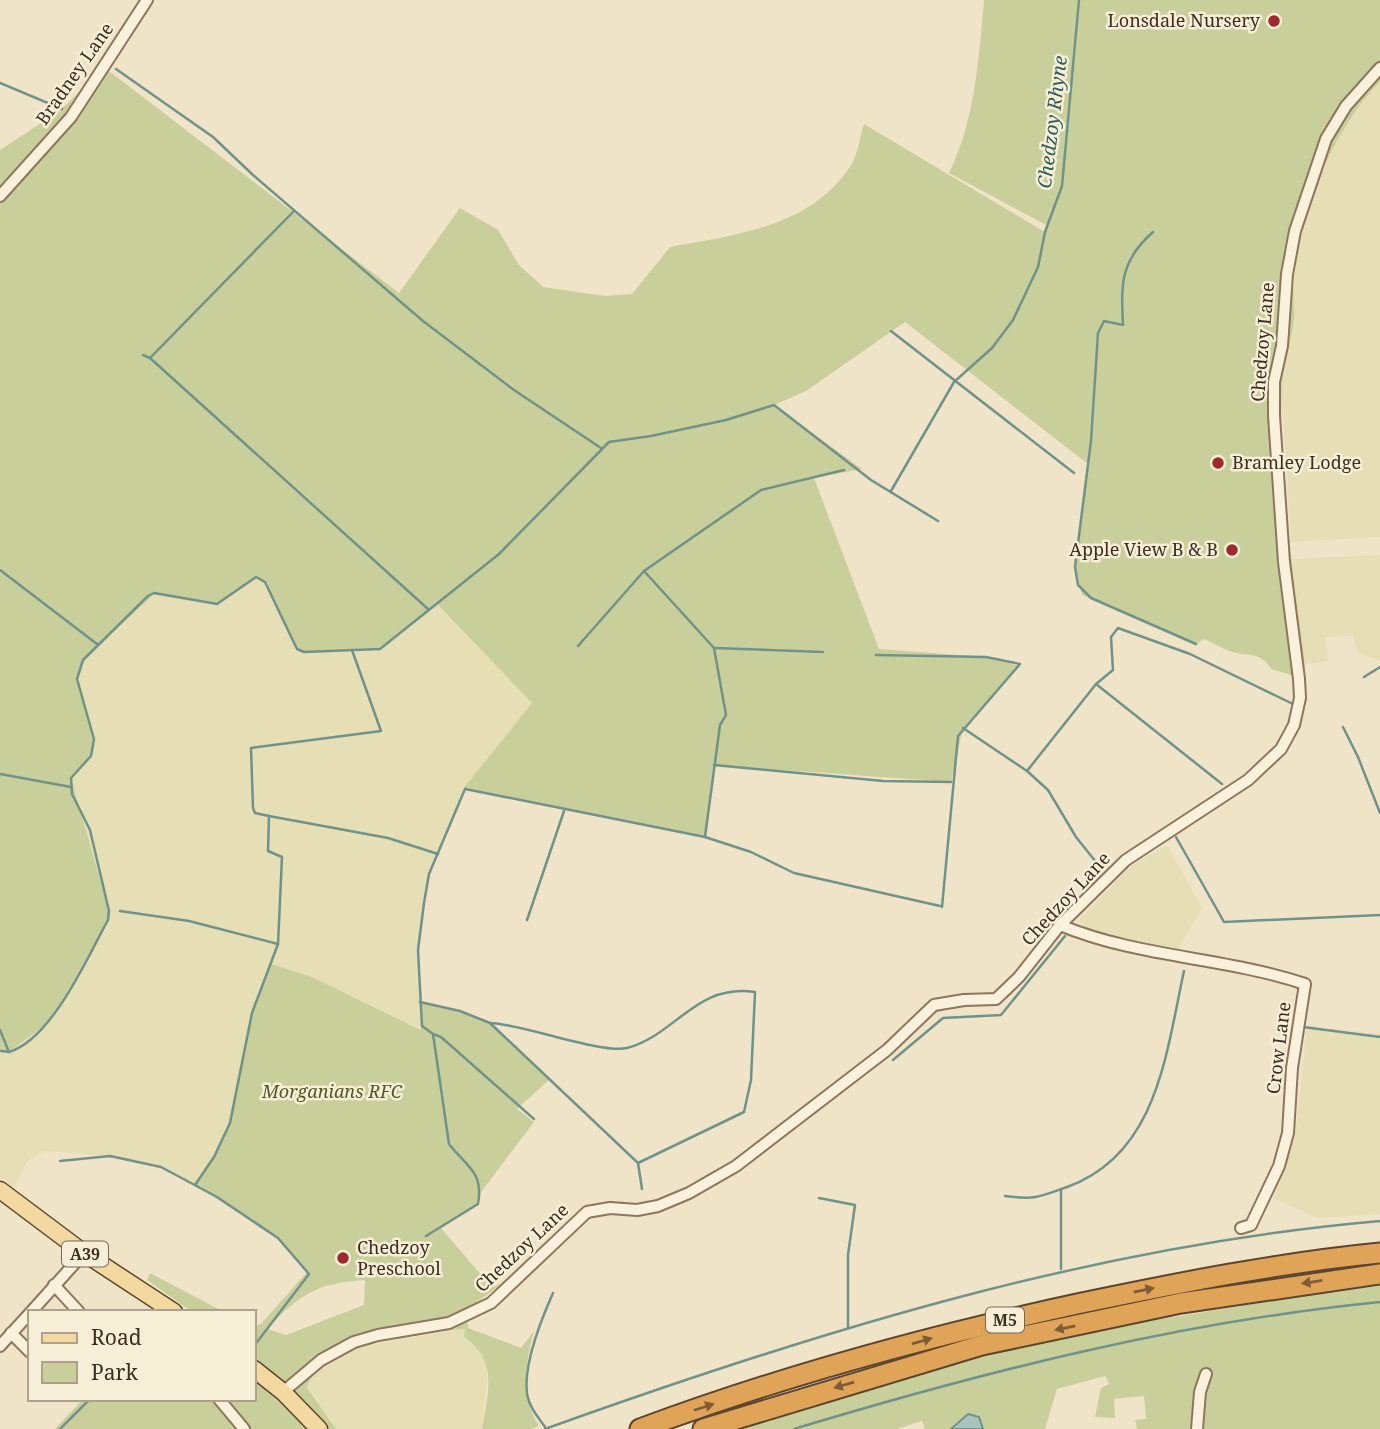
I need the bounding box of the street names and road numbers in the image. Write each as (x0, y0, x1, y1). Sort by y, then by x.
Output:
street label: Bradney Lane (30, 17, 118, 129)
street label: Chedzoy Lane (1245, 281, 1279, 403)
street label: Chedzoy Lane (1016, 846, 1115, 950)
street label: Crow Lane (1260, 1000, 1296, 1095)
street label: Chedzoy Lane (469, 1198, 573, 1297)
road number: A39 (62, 1242, 108, 1266)
road number: M5 (986, 1308, 1024, 1332)

